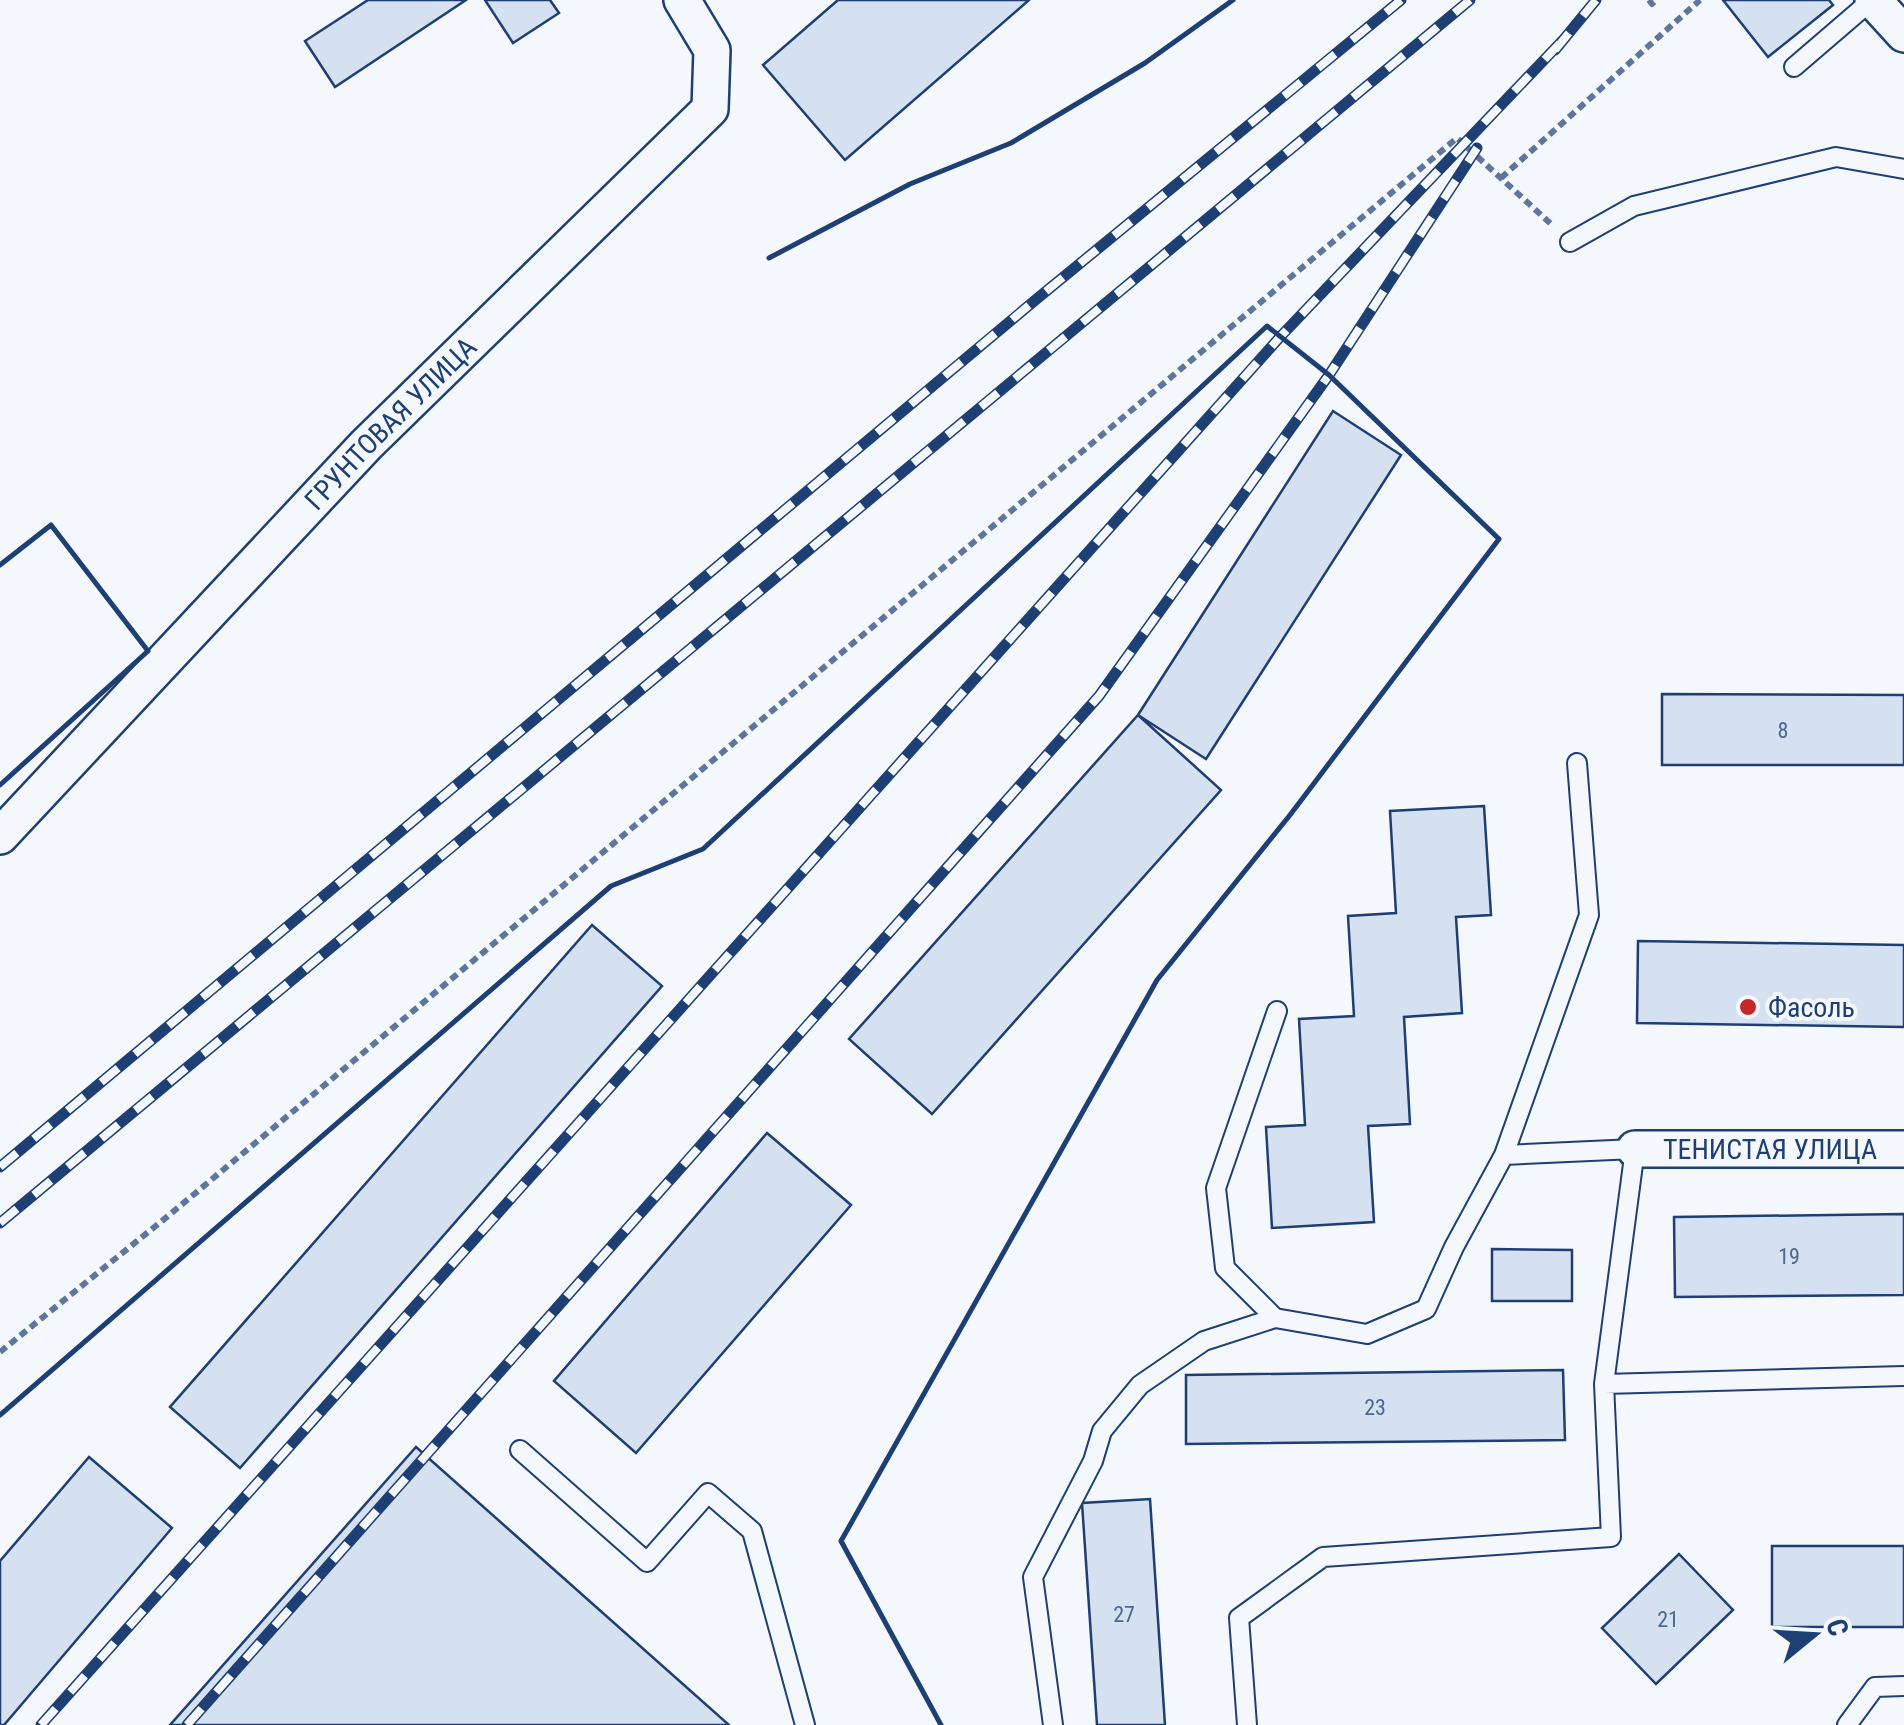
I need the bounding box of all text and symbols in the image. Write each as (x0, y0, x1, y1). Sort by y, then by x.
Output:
street label: ГРУНТОВАЯ УЛИЦА (298, 330, 483, 516)
house number: 8 (1778, 718, 1788, 743)
place label: Фасоль (1768, 991, 1855, 1024)
marker: Фасоль (1737, 996, 1759, 1018)
street label: ТЕНИСТАЯ УЛИЦА (1663, 1133, 1877, 1166)
house number: 19 (1778, 1244, 1800, 1269)
house number: 23 (1364, 1395, 1386, 1420)
north arrow (1764, 1585, 1864, 1685)
house number: 27 (1113, 1602, 1135, 1627)
house number: 21 (1657, 1607, 1679, 1632)
text: С (1819, 1615, 1855, 1640)

